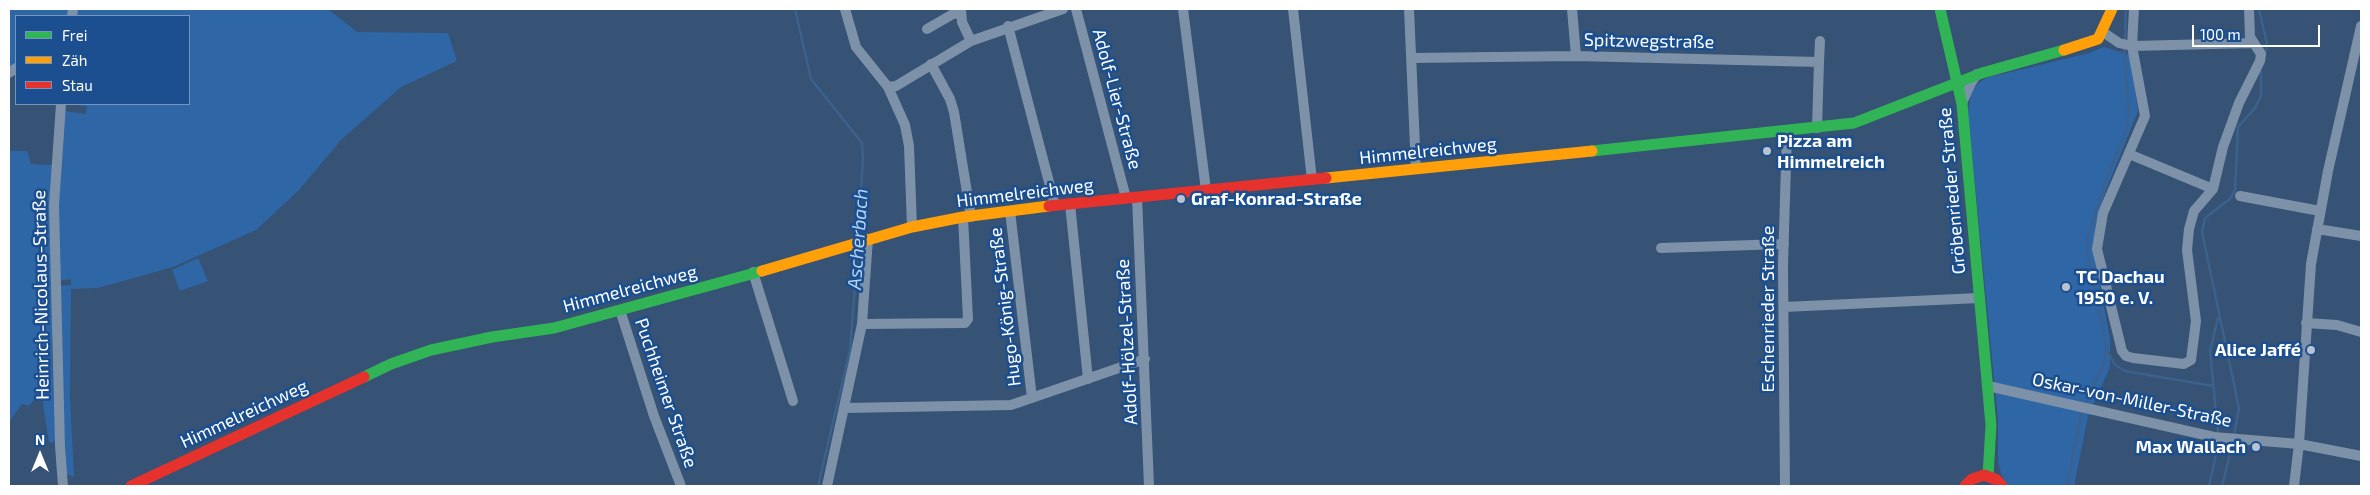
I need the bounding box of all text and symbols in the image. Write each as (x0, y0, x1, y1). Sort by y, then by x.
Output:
legend (15, 15, 190, 105)
scale bar (2195, 15, 2322, 47)
text: 100 m (2200, 25, 2241, 43)
text: Frei (62, 26, 87, 44)
street label: Adolf-Lier-Straße (1088, 26, 1146, 172)
street label: Spitzwegstraße (1584, 29, 1714, 53)
text: Zäh (62, 51, 87, 69)
text: Stau (62, 76, 93, 94)
street label: Gröbenrieder Straße (1934, 107, 1970, 275)
place label: Pizza am Himmelreich (1777, 130, 1885, 172)
street label: Himmelreichweg (1358, 133, 1498, 169)
marker: Pizza am Himmelreich (1761, 145, 1773, 157)
street label: Himmelreichweg (955, 174, 1095, 212)
water label: Ascherbach (843, 188, 873, 290)
place label: Graf-Konrad-Straße (1191, 188, 1362, 210)
street label: Heinrich-Nicolaus-Straße (28, 190, 54, 400)
marker: Graf-Konrad-Straße (1175, 193, 1187, 205)
street label: Hugo-König-Straße (985, 226, 1025, 388)
street label: Eschenrieder Straße (1757, 226, 1779, 392)
street label: Adolf-Hölzel-Straße (1112, 258, 1142, 426)
street label: Himmelreichweg (561, 261, 699, 317)
place label: TC Dachau 1950 e. V. (2076, 266, 2165, 308)
marker: TC Dachau 1950 e. V. (2060, 281, 2072, 293)
street label: Puchheimer Straße (630, 315, 702, 471)
place label: Alice Jaffé (2215, 339, 2301, 361)
marker: Alice Jaffé (2305, 344, 2317, 356)
street label: Oskar-von-Miller-Straße (2030, 368, 2234, 432)
street label: Himmelreichweg (177, 375, 311, 453)
north arrow (15, 430, 65, 480)
text: N (35, 431, 45, 448)
place label: Max Wallach (2136, 436, 2246, 458)
marker: Max Wallach (2250, 441, 2262, 453)

